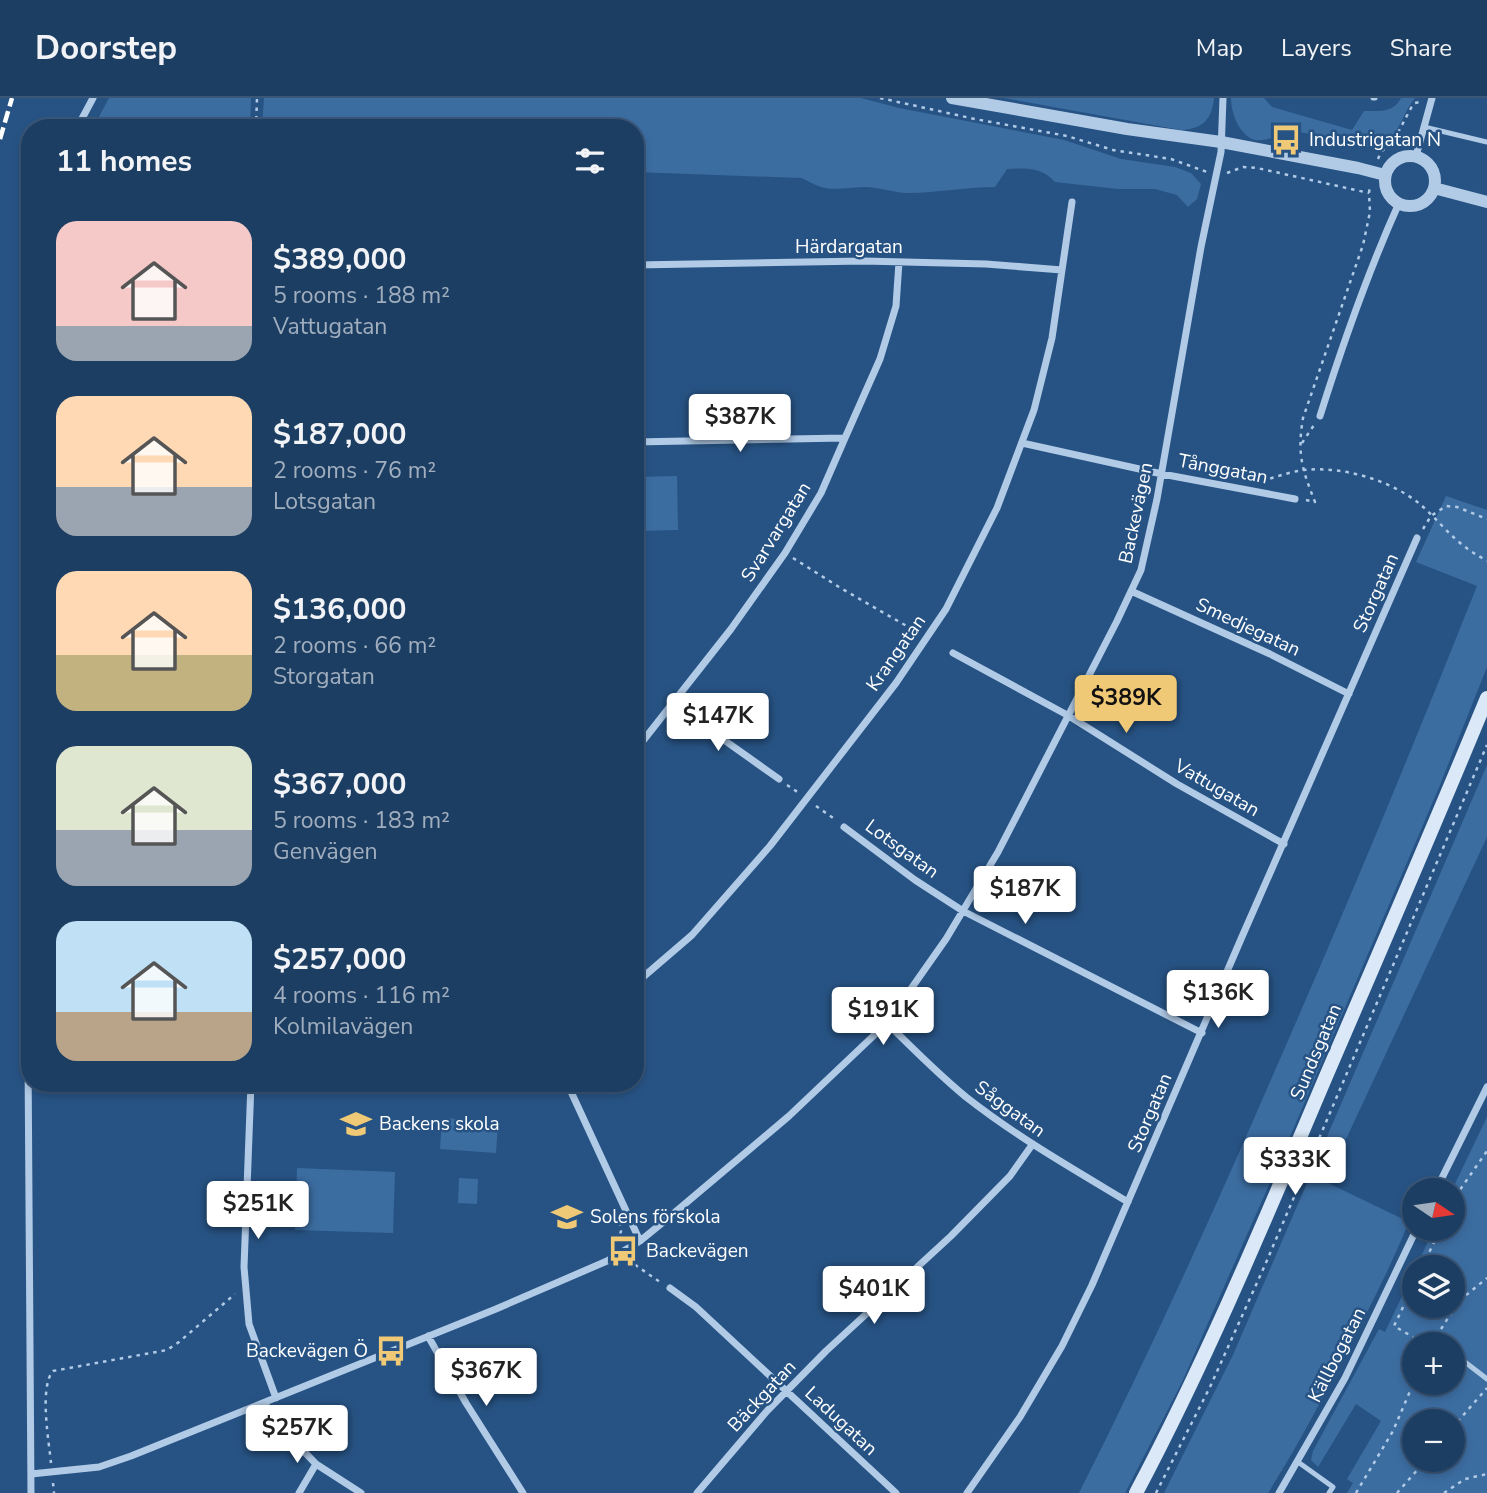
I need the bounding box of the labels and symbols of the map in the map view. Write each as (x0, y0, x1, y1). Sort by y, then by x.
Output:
bus stop icon: Industrigatan N (1269, 123, 1303, 157)
place label: Industrigatan N (1309, 127, 1441, 153)
street label: Härdargatan (795, 234, 903, 260)
pin: $387K (691, 394, 789, 454)
street label: Tånggatan (1176, 448, 1270, 490)
street label: Backevägen (1113, 460, 1159, 566)
street label: Svarvargatan (735, 477, 817, 587)
street label: Storgatan (1347, 549, 1405, 637)
street label: Smedjegatan (1192, 591, 1304, 663)
street label: Krangatan (860, 609, 932, 697)
pin: $389K (1077, 676, 1175, 735)
pin: $147K (669, 694, 767, 753)
street label: Vattugatan (1169, 753, 1264, 823)
street label: Lotsgatan (860, 813, 944, 885)
pin: $187K (976, 866, 1074, 926)
pin: $136K (1169, 970, 1267, 1030)
pin: $191K (834, 988, 932, 1047)
street label: Sundsgatan (1284, 1000, 1348, 1104)
street label: Storgatan (1122, 1069, 1178, 1157)
street label: Såggatan (969, 1074, 1051, 1144)
school or university icon: Backens skola (339, 1107, 373, 1141)
place label: Backens skola (379, 1111, 500, 1137)
pin: $333K (1246, 1138, 1344, 1197)
north arrow (1402, 1178, 1465, 1241)
pin: $251K (209, 1182, 307, 1241)
school or university icon: Solens förskola (550, 1200, 584, 1234)
place label: Solens förskola (590, 1204, 721, 1230)
bus stop icon: Backevägen (606, 1234, 640, 1268)
place label: Backevägen (646, 1238, 749, 1264)
pin: $401K (825, 1266, 923, 1326)
street label: Källbogatan (1302, 1303, 1372, 1407)
bus stop icon: Backevägen Ö (374, 1334, 408, 1368)
place label: Backevägen Ö (246, 1338, 368, 1364)
pin: $367K (437, 1348, 535, 1408)
street label: Bäckgatan (722, 1354, 802, 1438)
street label: Ladugatan (799, 1381, 883, 1461)
pin: $257K (248, 1406, 346, 1465)

